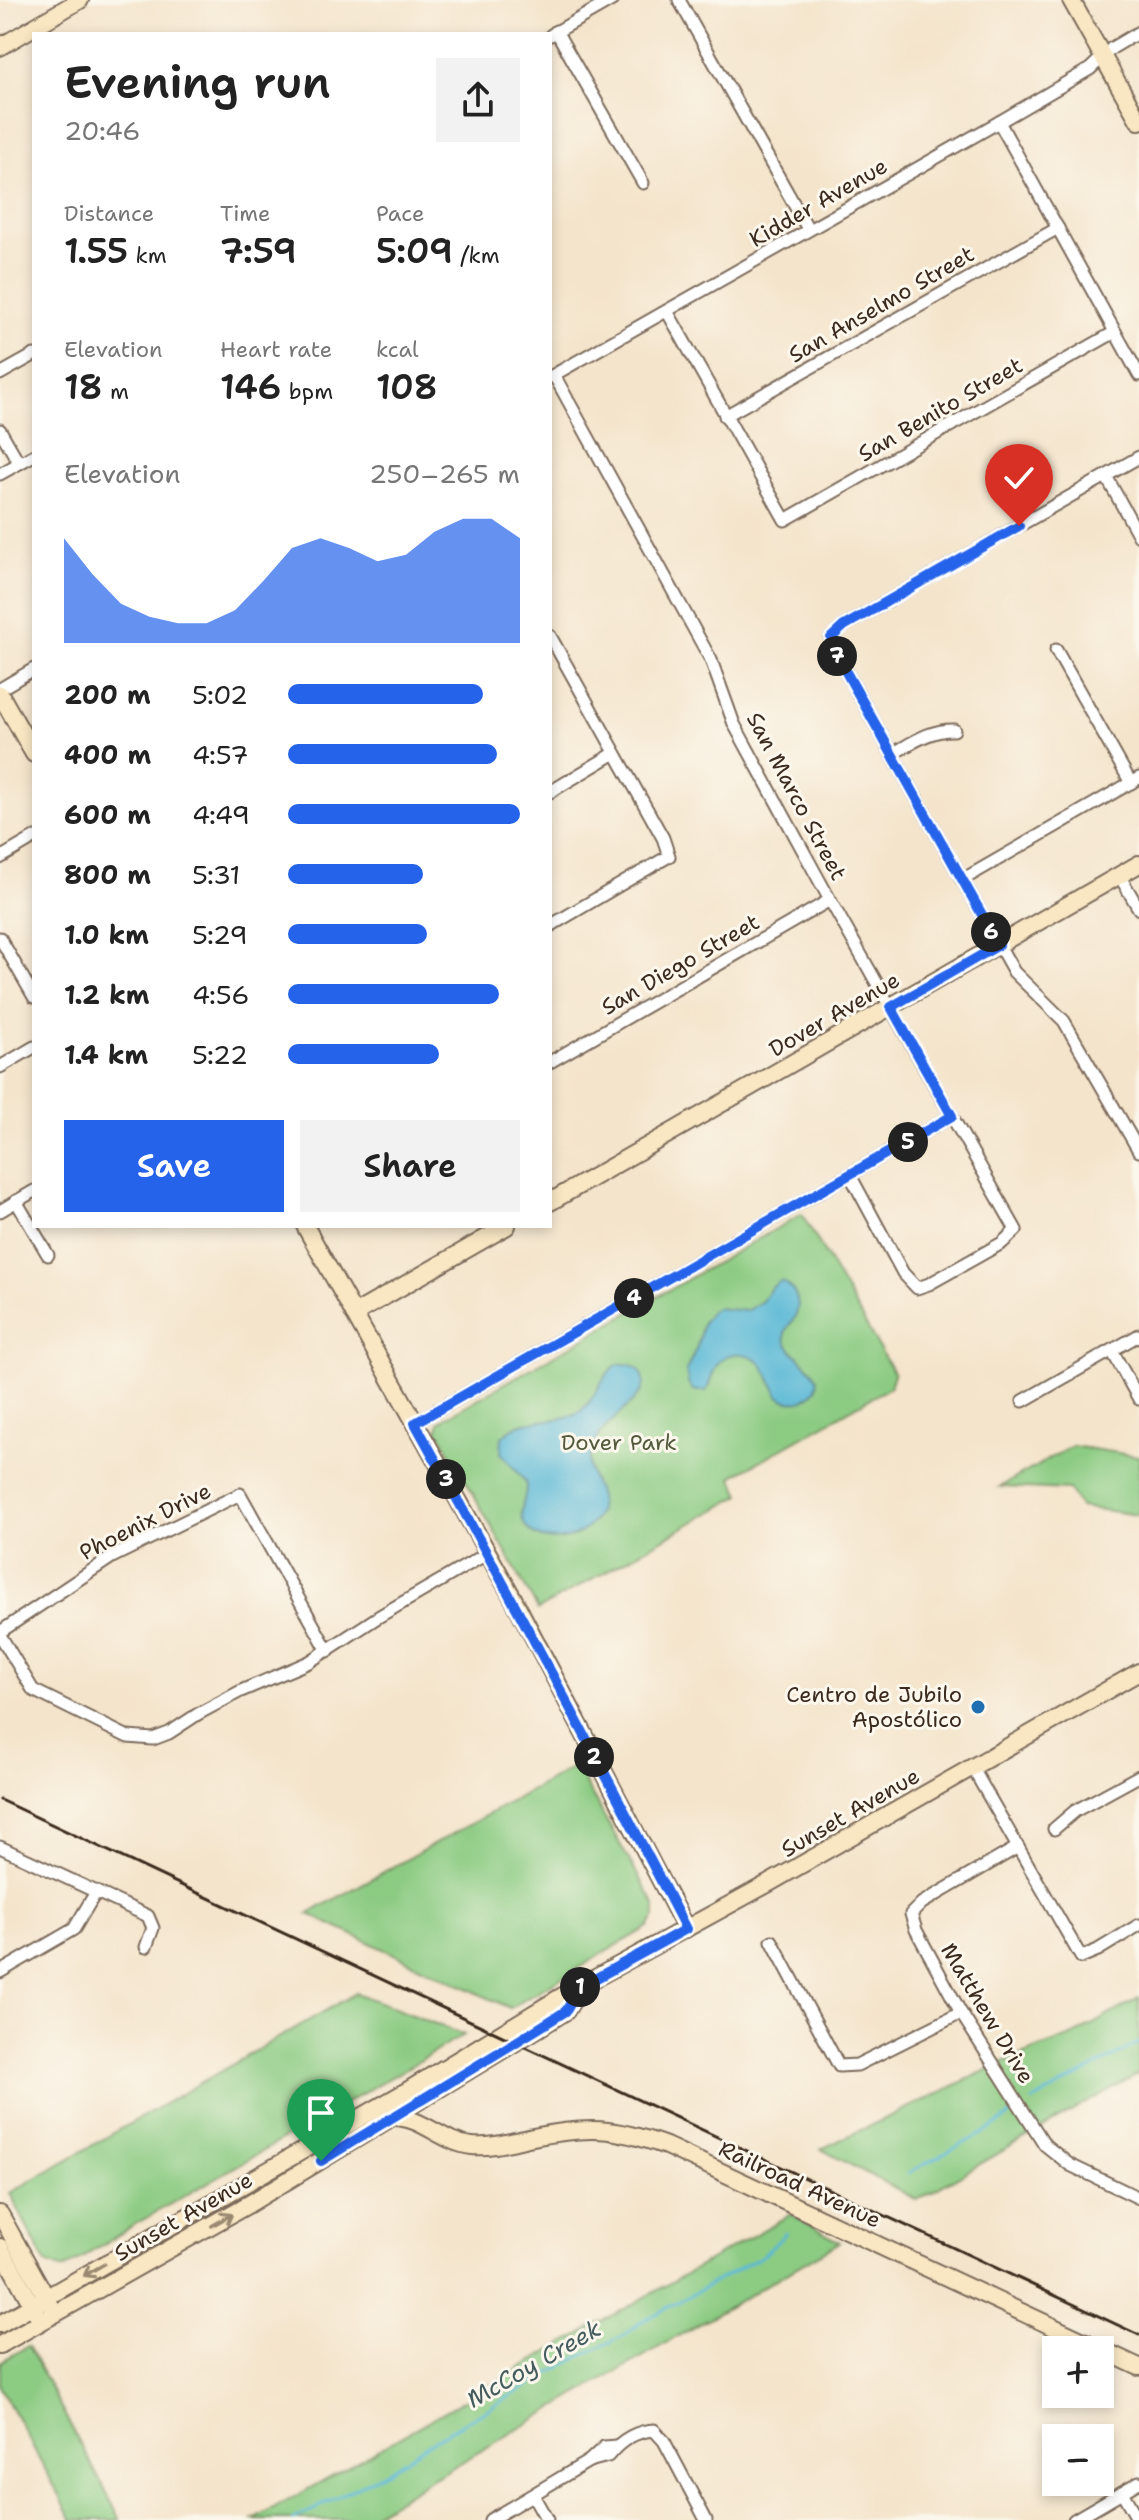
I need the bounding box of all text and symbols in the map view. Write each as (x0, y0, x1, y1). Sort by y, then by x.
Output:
text: Evening run (64, 53, 331, 112)
button: share (436, 58, 520, 142)
text: 20:46 (64, 113, 141, 148)
street label: Kidder Avenue (744, 151, 893, 254)
text: Distance (64, 199, 154, 228)
text: Time (220, 199, 270, 228)
text: Pace (376, 199, 424, 228)
text: 1.55 (64, 228, 128, 274)
text: 7:59 (220, 228, 297, 274)
text: 5:09 (376, 228, 453, 274)
street label: San Anselmo Street (783, 239, 979, 369)
text: km (128, 241, 167, 270)
text: /km (453, 241, 500, 270)
text: Elevation (64, 335, 162, 364)
text: Heart rate (220, 335, 332, 364)
text: kcal (376, 335, 419, 364)
street label: San Benito Street (853, 351, 1028, 468)
text: 18 (64, 364, 103, 410)
text: 146 (220, 364, 281, 410)
text: 108 (376, 364, 437, 410)
text: m (103, 377, 129, 406)
text: bpm (281, 377, 333, 406)
pin (985, 444, 1053, 526)
text: Elevation (64, 456, 180, 491)
text: 250–265 m (369, 456, 520, 491)
icon: check (997, 456, 1041, 500)
pin: 7 (817, 636, 857, 676)
text: 7 (829, 641, 845, 670)
text: 200 m (64, 677, 151, 712)
text: 5:02 (192, 677, 248, 712)
street label: San Marco Street (740, 707, 853, 885)
text: 400 m (64, 737, 151, 772)
text: 4:57 (192, 737, 249, 772)
text: 600 m (64, 797, 151, 832)
text: 4:49 (192, 797, 250, 832)
text: 800 m (64, 857, 151, 892)
text: 5:31 (192, 857, 240, 892)
street label: San Diego Street (596, 907, 765, 1021)
pin: 6 (971, 912, 1011, 952)
text: 1.0 km (64, 917, 149, 952)
text: 5:29 (192, 917, 248, 952)
text: 6 (983, 917, 999, 946)
street label: Dover Avenue (764, 965, 905, 1064)
text: 1.2 km (64, 977, 149, 1012)
text: 4:56 (192, 977, 249, 1012)
text: 1.4 km (64, 1037, 148, 1072)
text: 5:22 (192, 1037, 248, 1072)
button: Save (64, 1120, 284, 1212)
button: Share (300, 1120, 520, 1212)
pin: 5 (888, 1122, 928, 1162)
text: 5 (901, 1127, 915, 1156)
pin: 4 (614, 1278, 654, 1318)
text: 4 (626, 1283, 642, 1312)
park label: Dover Park (561, 1428, 677, 1457)
pin: 3 (426, 1459, 466, 1499)
text: 3 (438, 1464, 454, 1493)
street label: Phoenix Drive (75, 1476, 216, 1567)
place label: Centro de Jubilo Apostólico (786, 1680, 962, 1734)
marker: Centro de Jubilo Apostólico (969, 1698, 987, 1716)
pin: 2 (574, 1737, 614, 1777)
text: 2 (586, 1742, 602, 1771)
street label: Sunset Avenue (776, 1761, 925, 1864)
street label: Matthew Drive (934, 1938, 1041, 2089)
pin: 1 (560, 1967, 600, 2007)
text: 1 (575, 1972, 585, 2001)
pin (287, 2079, 355, 2161)
icon: arrive (299, 2091, 343, 2135)
street label: Railroad Avenue (714, 2134, 886, 2235)
street label: Sunset Avenue (109, 2165, 258, 2268)
one-way arrow (210, 2212, 233, 2228)
one-way arrow (83, 2262, 106, 2278)
water label: McCoy Creek (461, 2312, 607, 2416)
map controls (1042, 2336, 1114, 2496)
button: + (1042, 2336, 1114, 2408)
button: − (1042, 2424, 1114, 2496)

